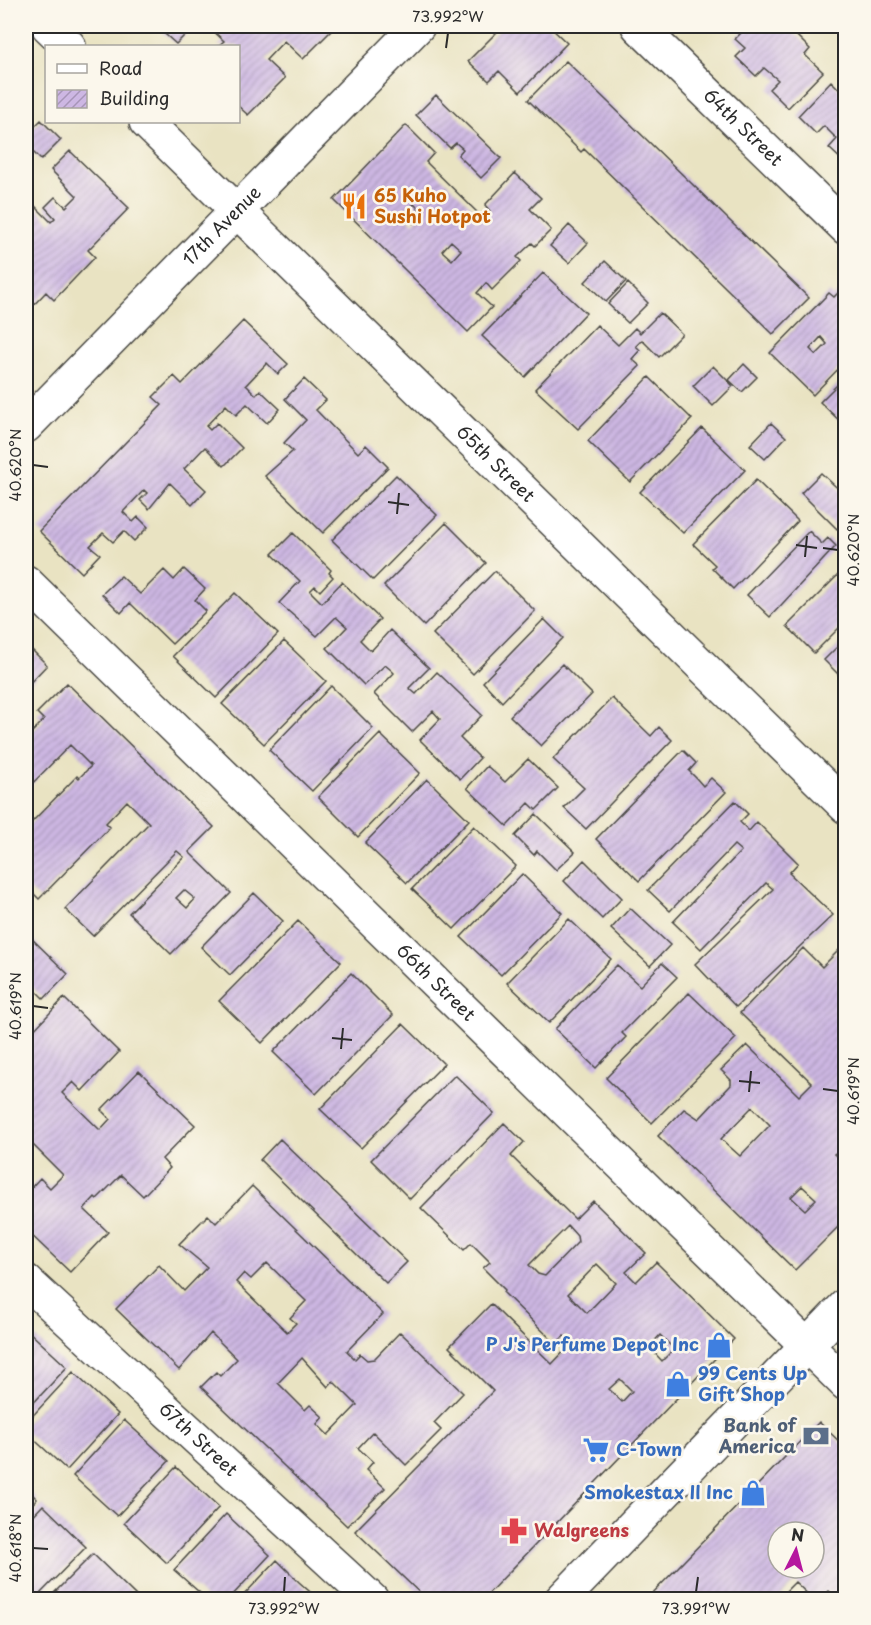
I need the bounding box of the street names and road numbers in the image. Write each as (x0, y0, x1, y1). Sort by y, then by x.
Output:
street label: 64th Street (698, 82, 790, 172)
street label: 17th Avenue (175, 179, 267, 271)
street label: 65th Street (451, 418, 542, 508)
street label: 66th Street (391, 937, 482, 1027)
street label: 67th Street (154, 1395, 245, 1482)

